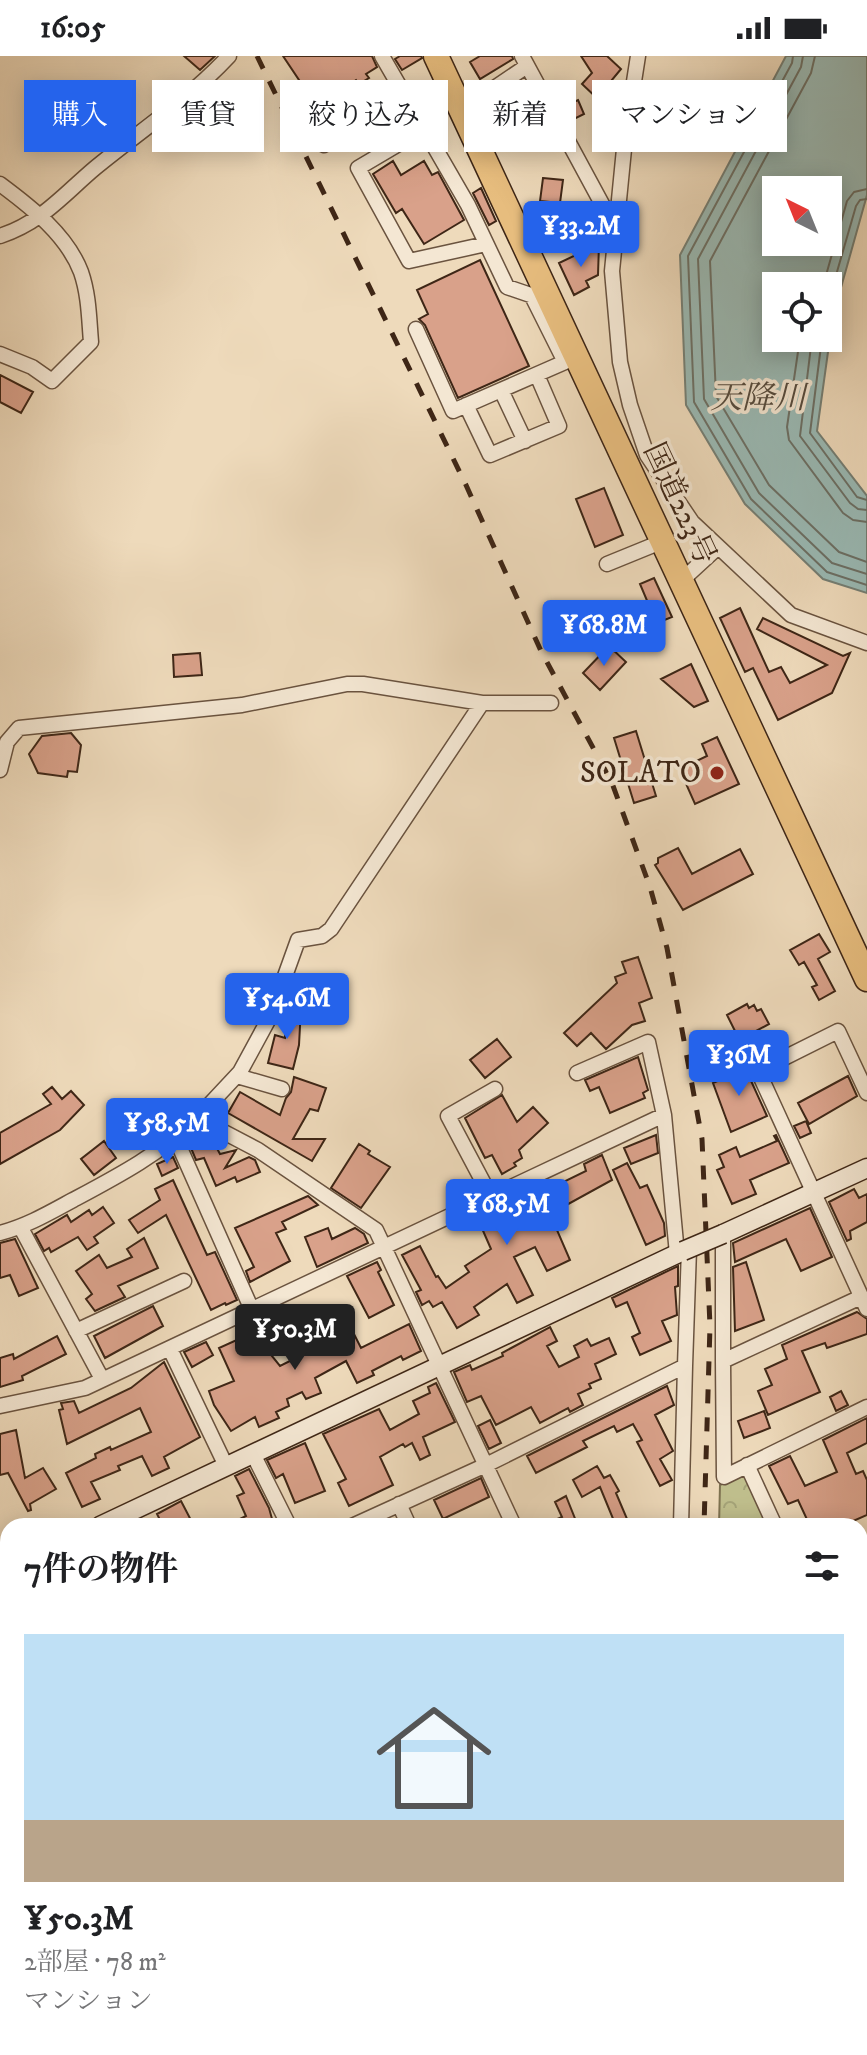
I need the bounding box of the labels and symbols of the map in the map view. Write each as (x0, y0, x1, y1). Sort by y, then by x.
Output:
north arrow (762, 176, 842, 256)
pin: ¥33.2M (516, 201, 646, 269)
water label: 天降川 (710, 379, 809, 419)
street label: 国道223号 (635, 437, 723, 571)
pin: ¥68.8M (539, 600, 669, 668)
place label: SOLATO (580, 755, 701, 792)
marker: SOLATO (708, 764, 726, 782)
pin: ¥54.6M (222, 973, 352, 1041)
pin: ¥36M (692, 1030, 786, 1098)
pin: ¥58.5M (102, 1098, 232, 1166)
pin: ¥68.5M (442, 1179, 572, 1247)
pin: ¥50.3M (230, 1304, 360, 1372)

